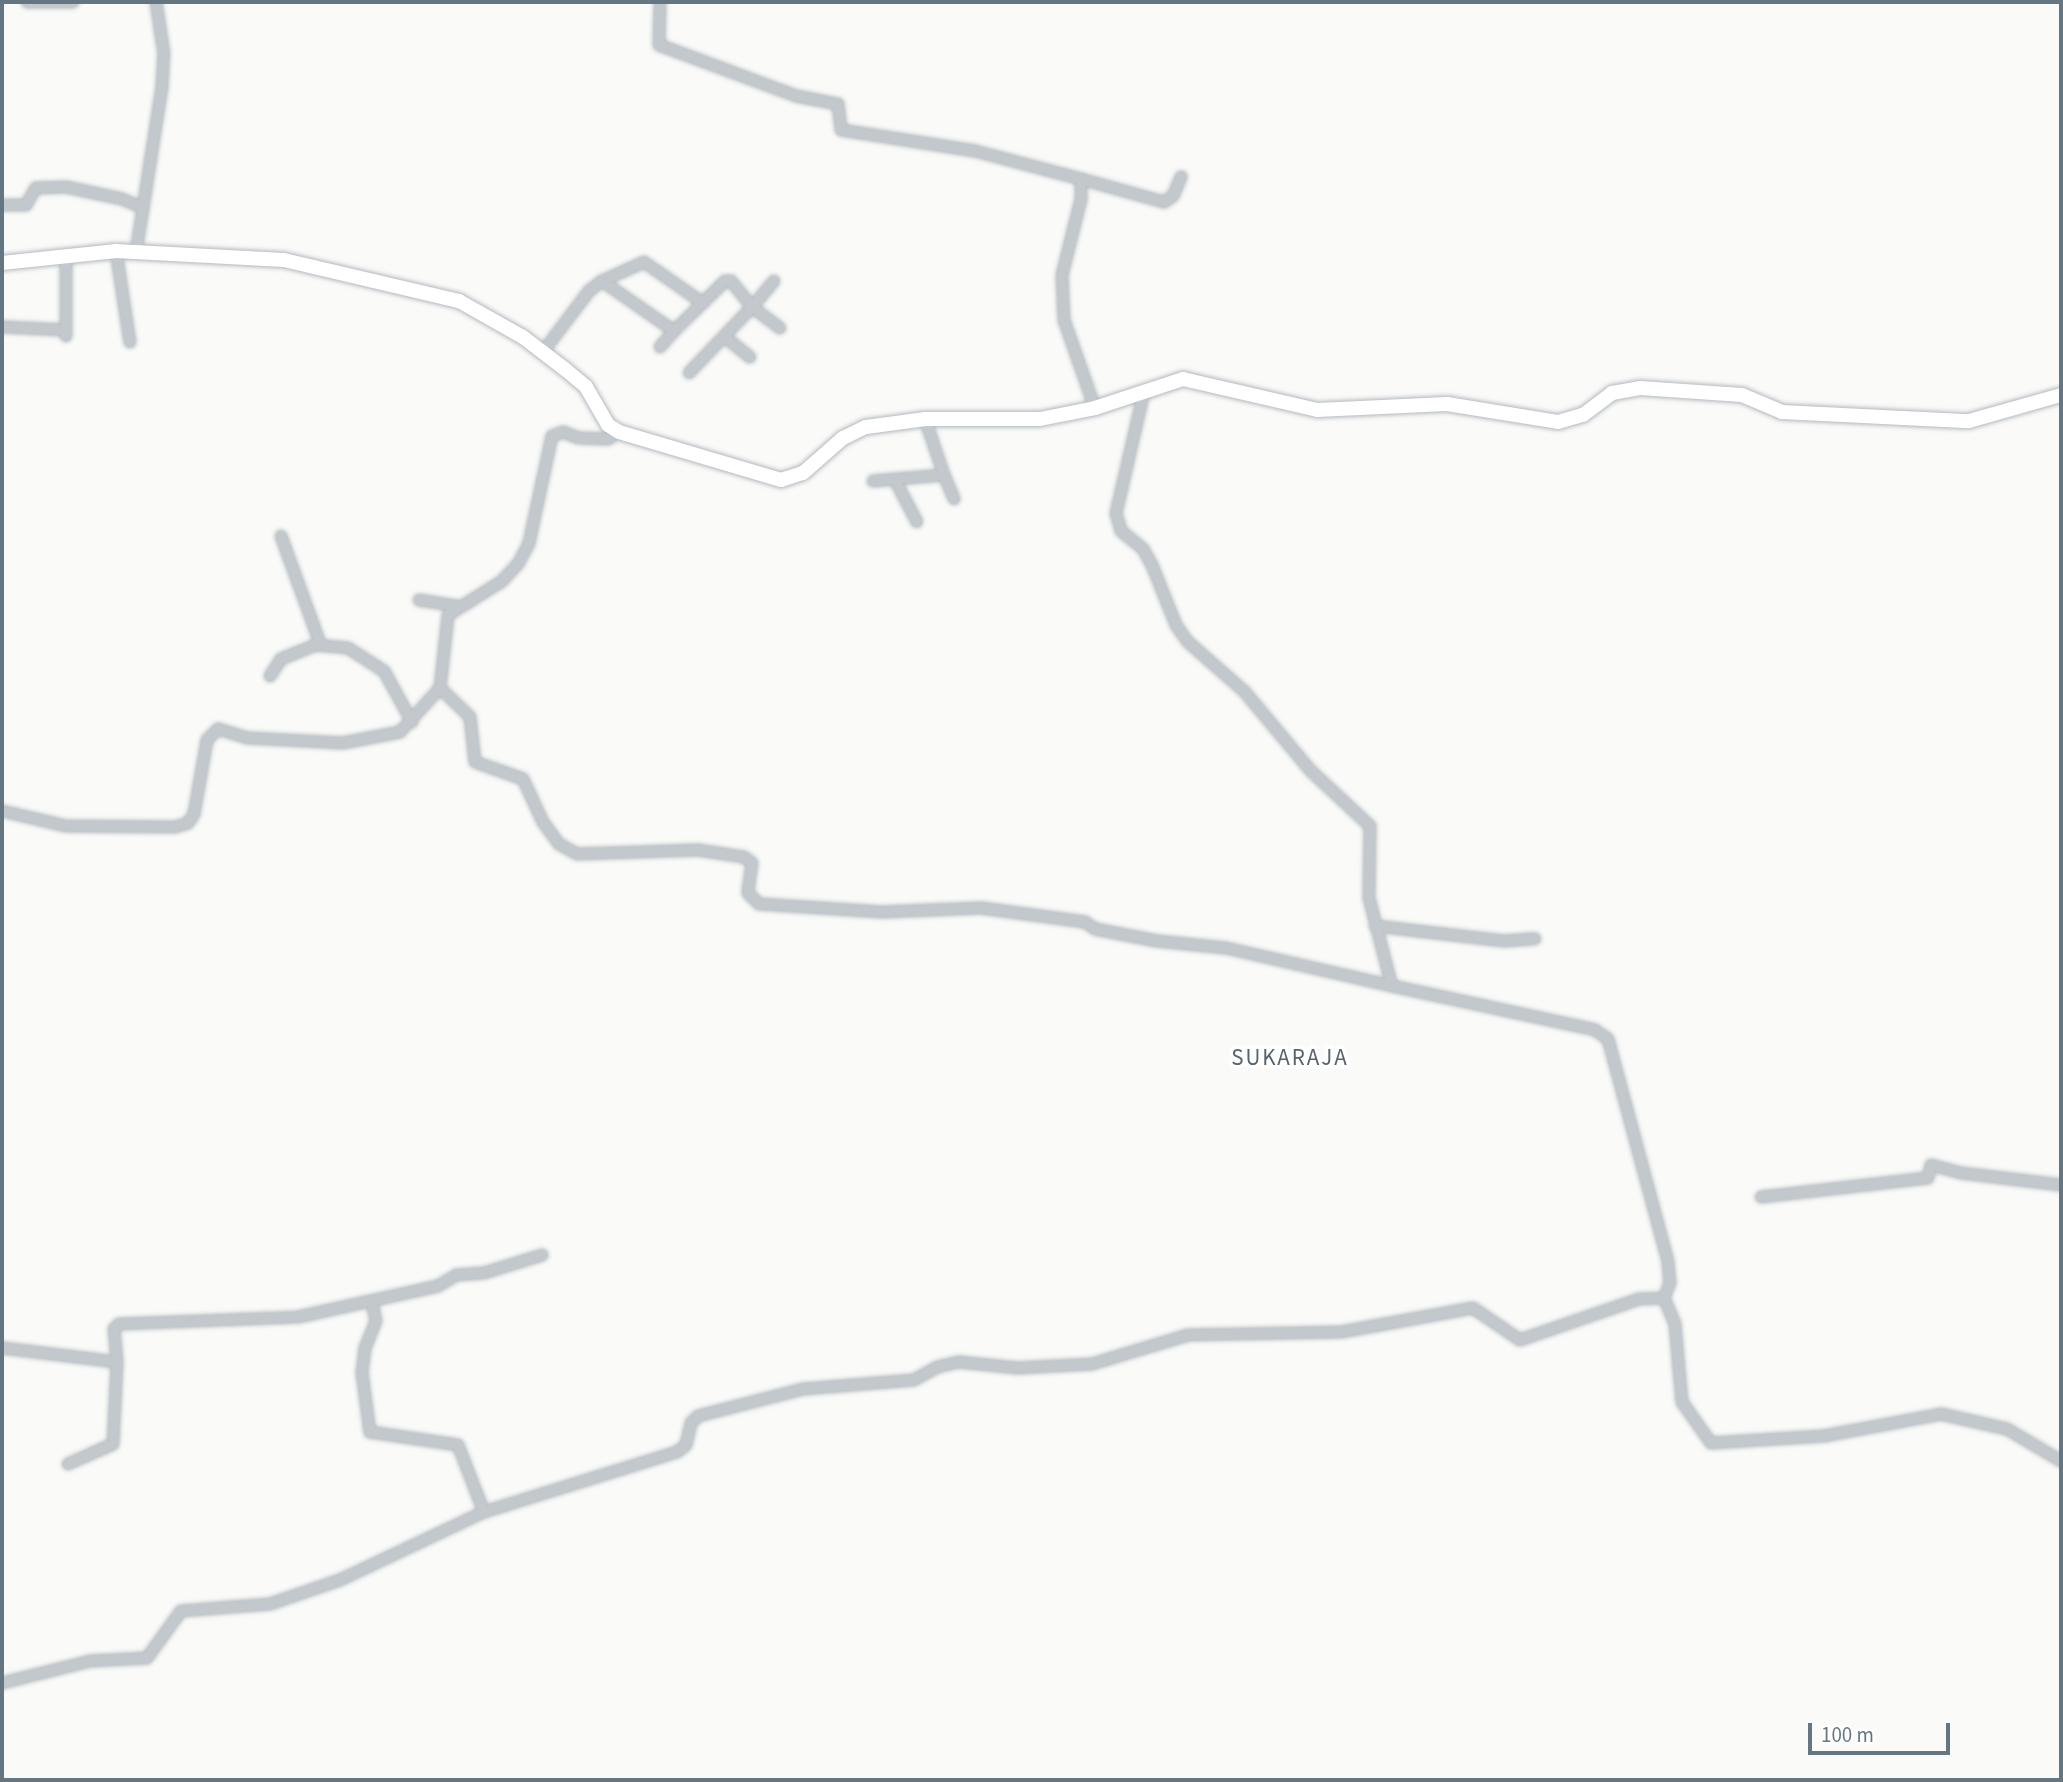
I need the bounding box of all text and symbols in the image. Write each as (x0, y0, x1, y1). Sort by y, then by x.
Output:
district label: SUKARAJA (1232, 1044, 1348, 1072)
scale bar (1811, 1708, 1953, 1752)
text: 100 m (1821, 1720, 1874, 1750)

